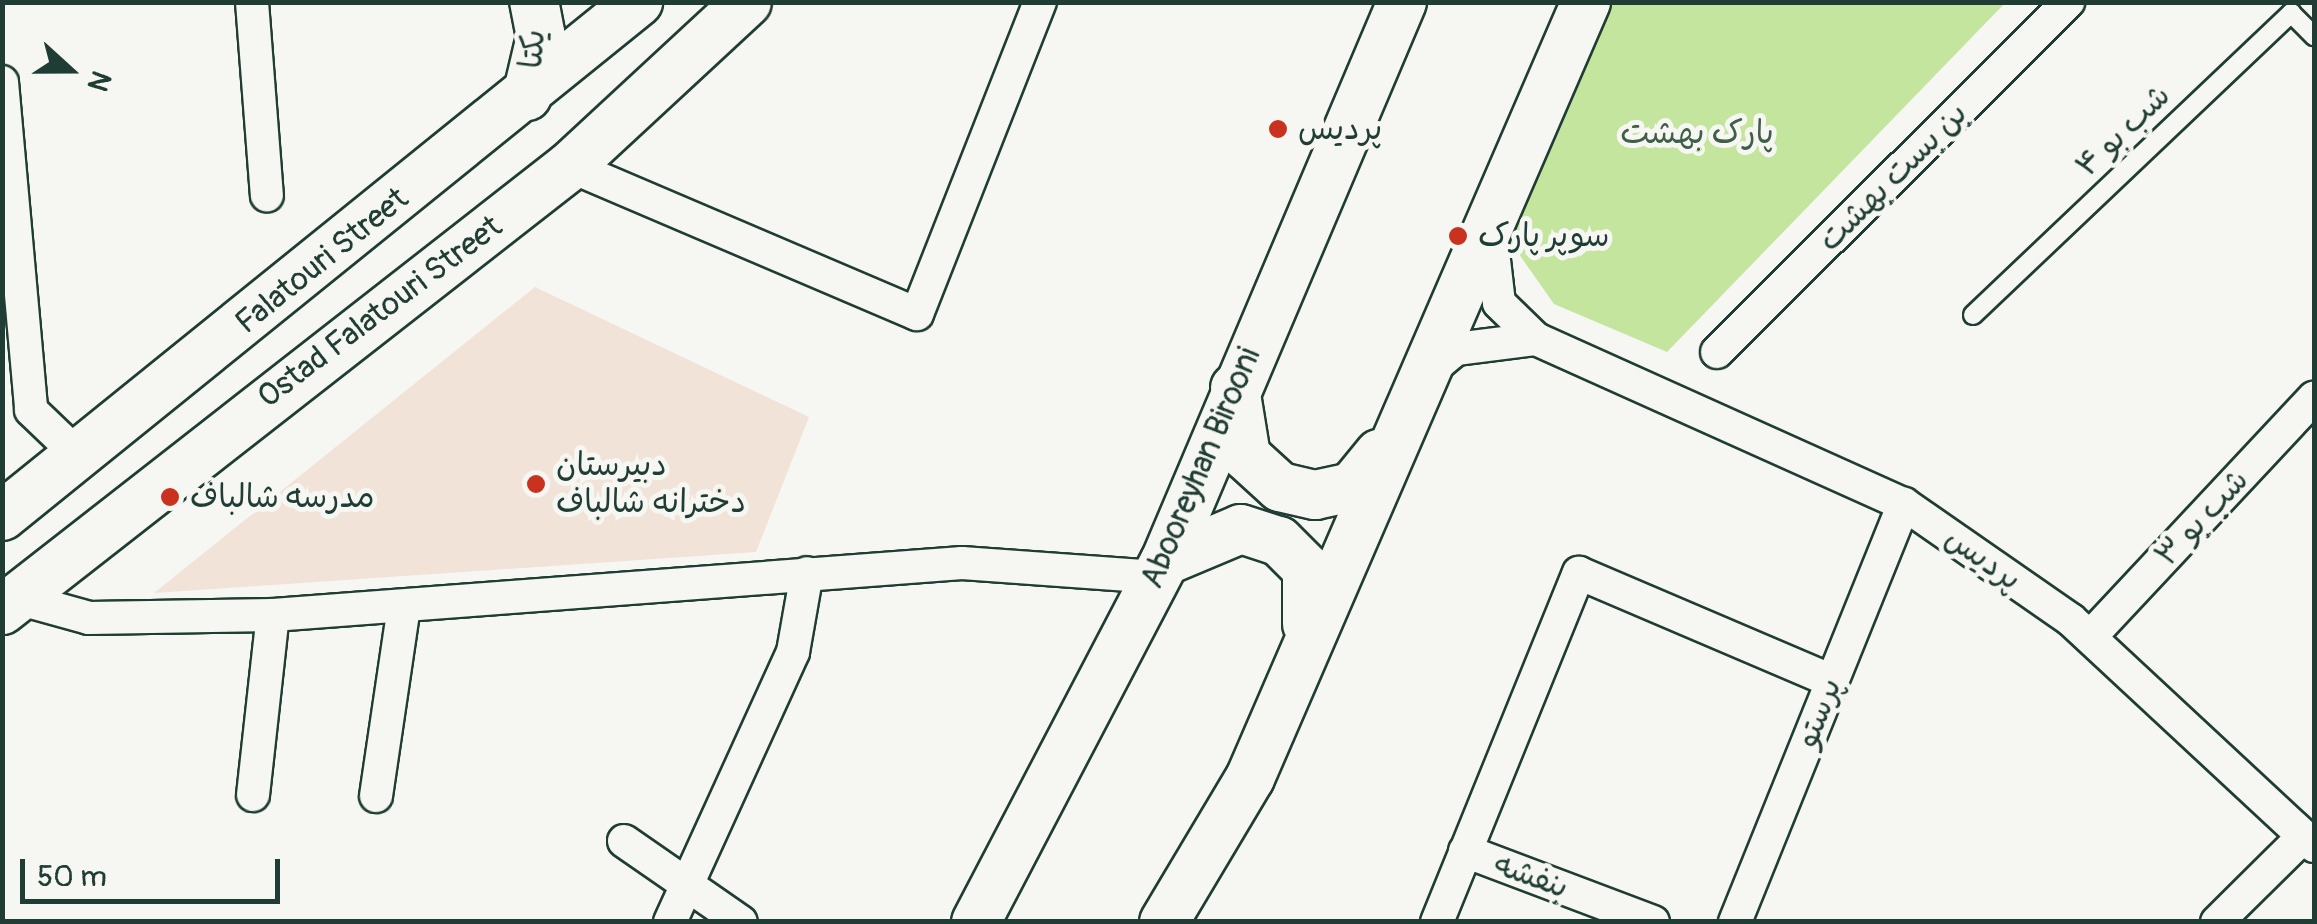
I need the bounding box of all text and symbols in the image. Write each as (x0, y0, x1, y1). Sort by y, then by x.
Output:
north arrow (20, 20, 120, 120)
street label: یکتا (512, 28, 554, 70)
text: N (79, 66, 118, 96)
street label: شب بو ۴ (2068, 77, 2178, 185)
street label: بن بست بهشت (1811, 95, 1975, 259)
place label: پردیس (1298, 110, 1382, 148)
park label: پارک بهشت (1620, 114, 1774, 152)
marker: پردیس (1267, 118, 1289, 140)
street label: Falatouri Street (228, 180, 416, 342)
street label: Ostad Falatouri Street (250, 208, 510, 416)
place label: سوپر پارک (1478, 217, 1609, 255)
marker: سوپر پارک (1447, 225, 1469, 247)
street label: Abooreyhan Birooni (1133, 342, 1269, 594)
place label: دبیرستان دخترانه شالباف (556, 447, 746, 522)
street label: شب بو ۳ (2147, 461, 2257, 575)
marker: دبیرستان دخترانه شالباف (525, 473, 547, 495)
place label: مدرسه شالباف (190, 478, 375, 516)
marker: مدرسه شالباف (159, 486, 181, 508)
street label: پردیس (1937, 519, 2029, 599)
street label: پرستو (1788, 673, 1850, 753)
scale bar (25, 839, 285, 901)
street label: بنفشه (1489, 845, 1573, 907)
text: 50 m (37, 858, 107, 895)

